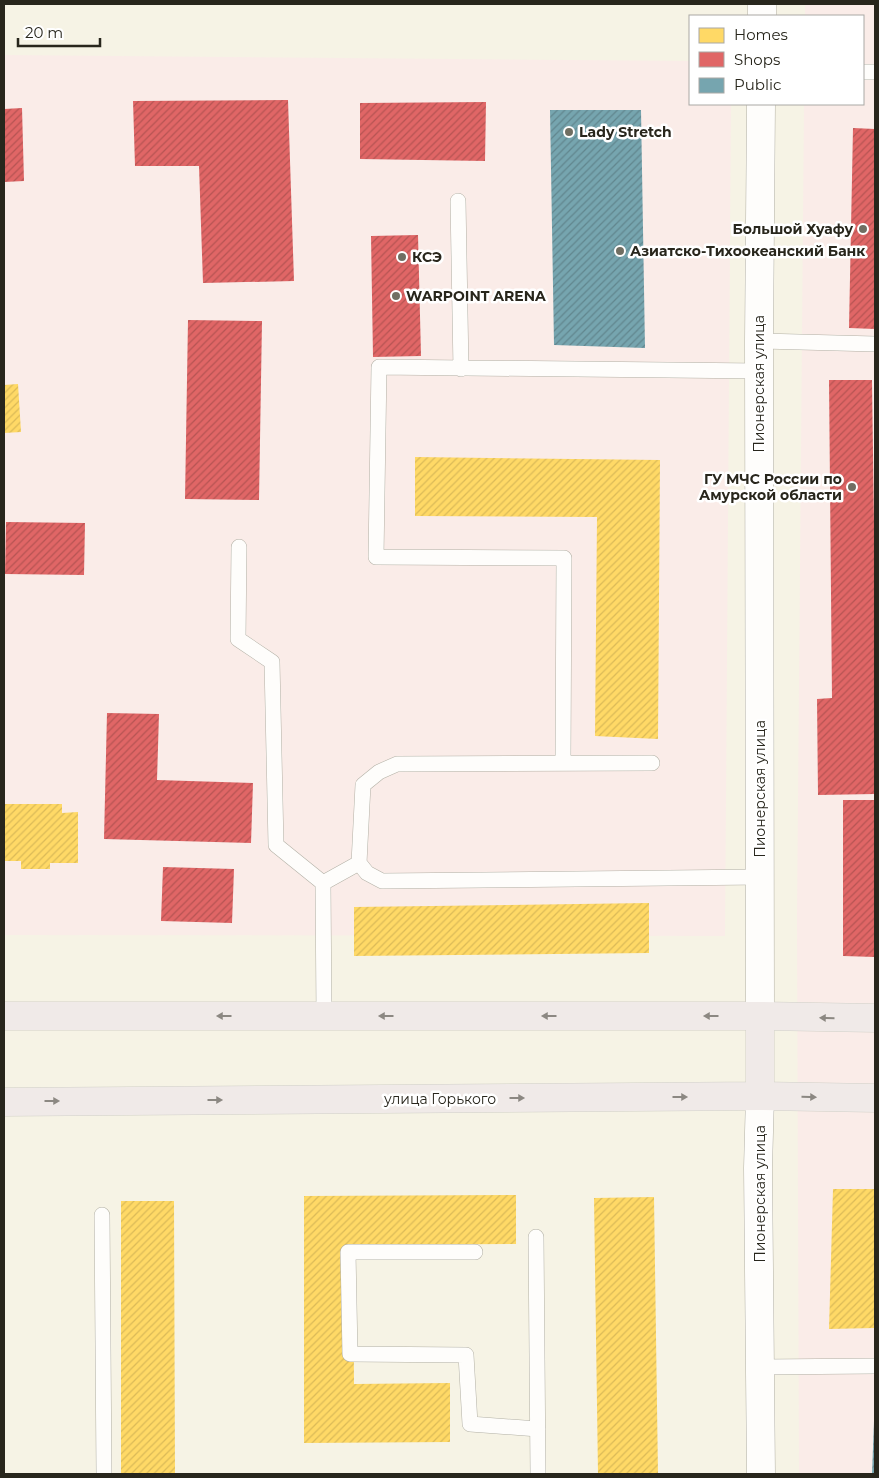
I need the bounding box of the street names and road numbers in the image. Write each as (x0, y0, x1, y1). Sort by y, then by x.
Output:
street label: Пионерская улица (750, 315, 768, 453)
street label: Пионерская улица (751, 720, 769, 858)
street label: улица Горького (383, 1090, 496, 1108)
street label: Пионерская улица (751, 1125, 769, 1263)

